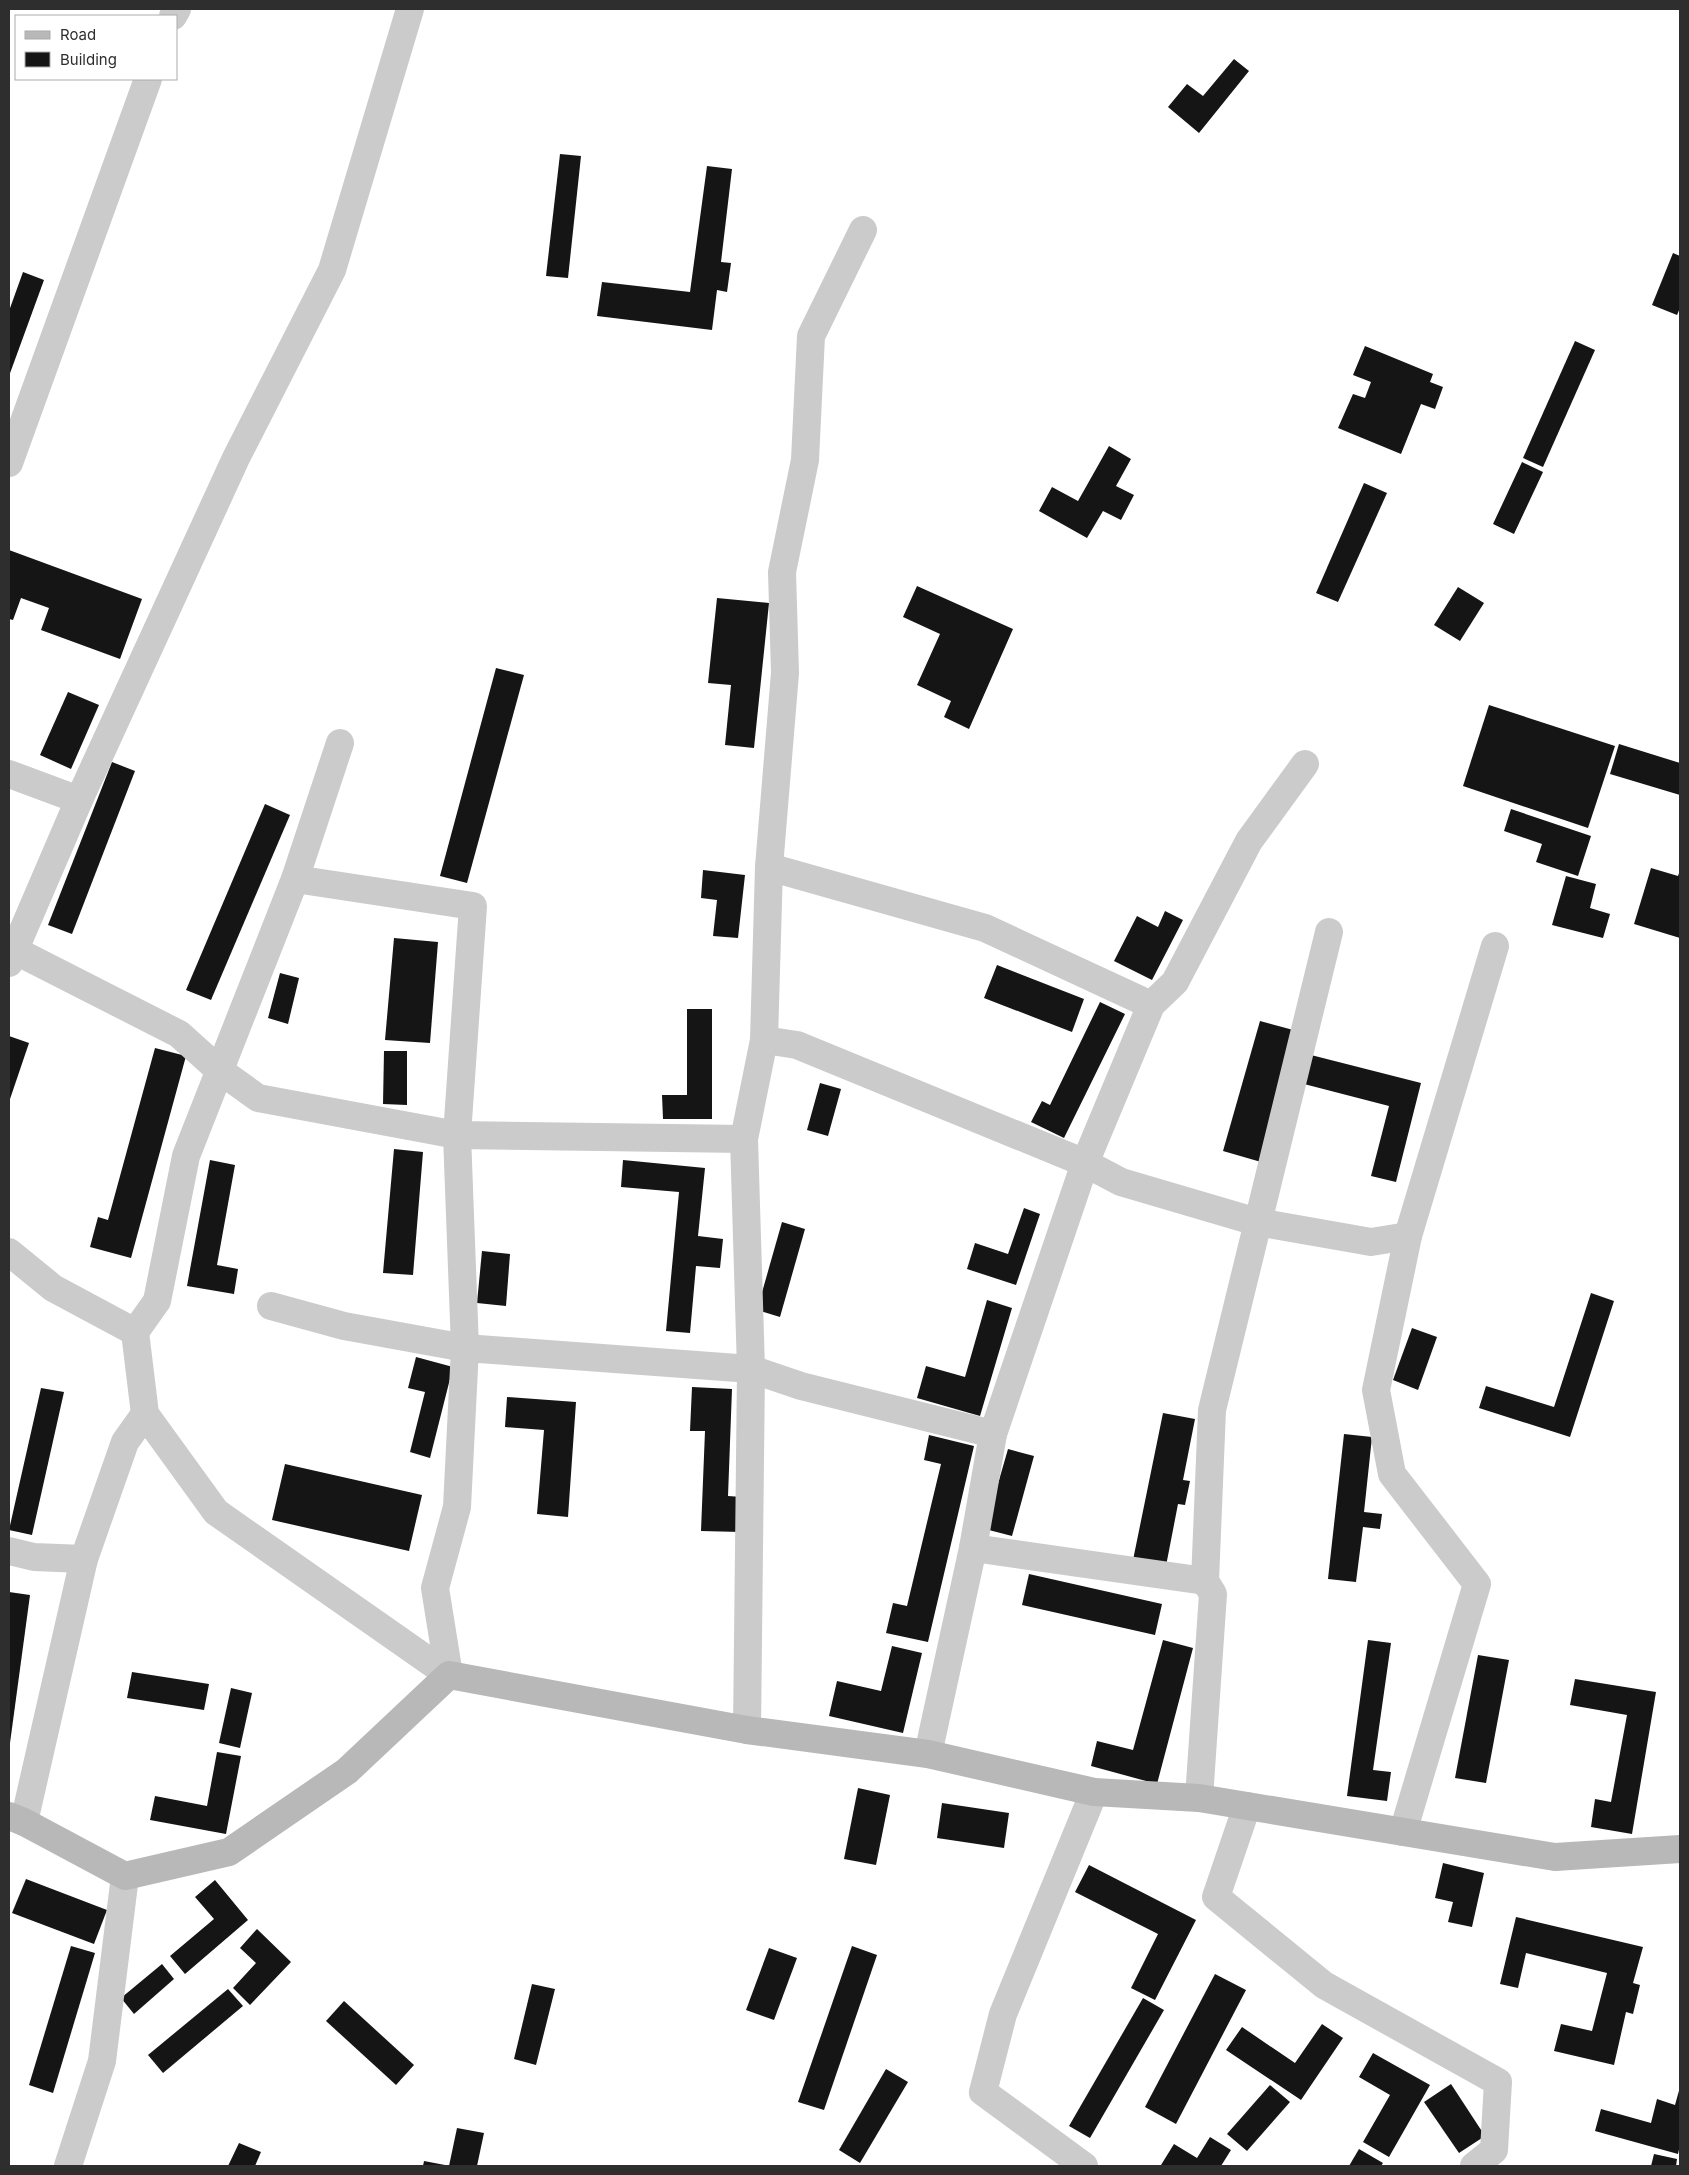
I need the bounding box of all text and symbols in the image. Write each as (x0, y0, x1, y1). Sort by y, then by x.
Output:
legend (15, 15, 178, 80)
text: Road (60, 25, 96, 44)
text: Building (60, 50, 117, 69)

